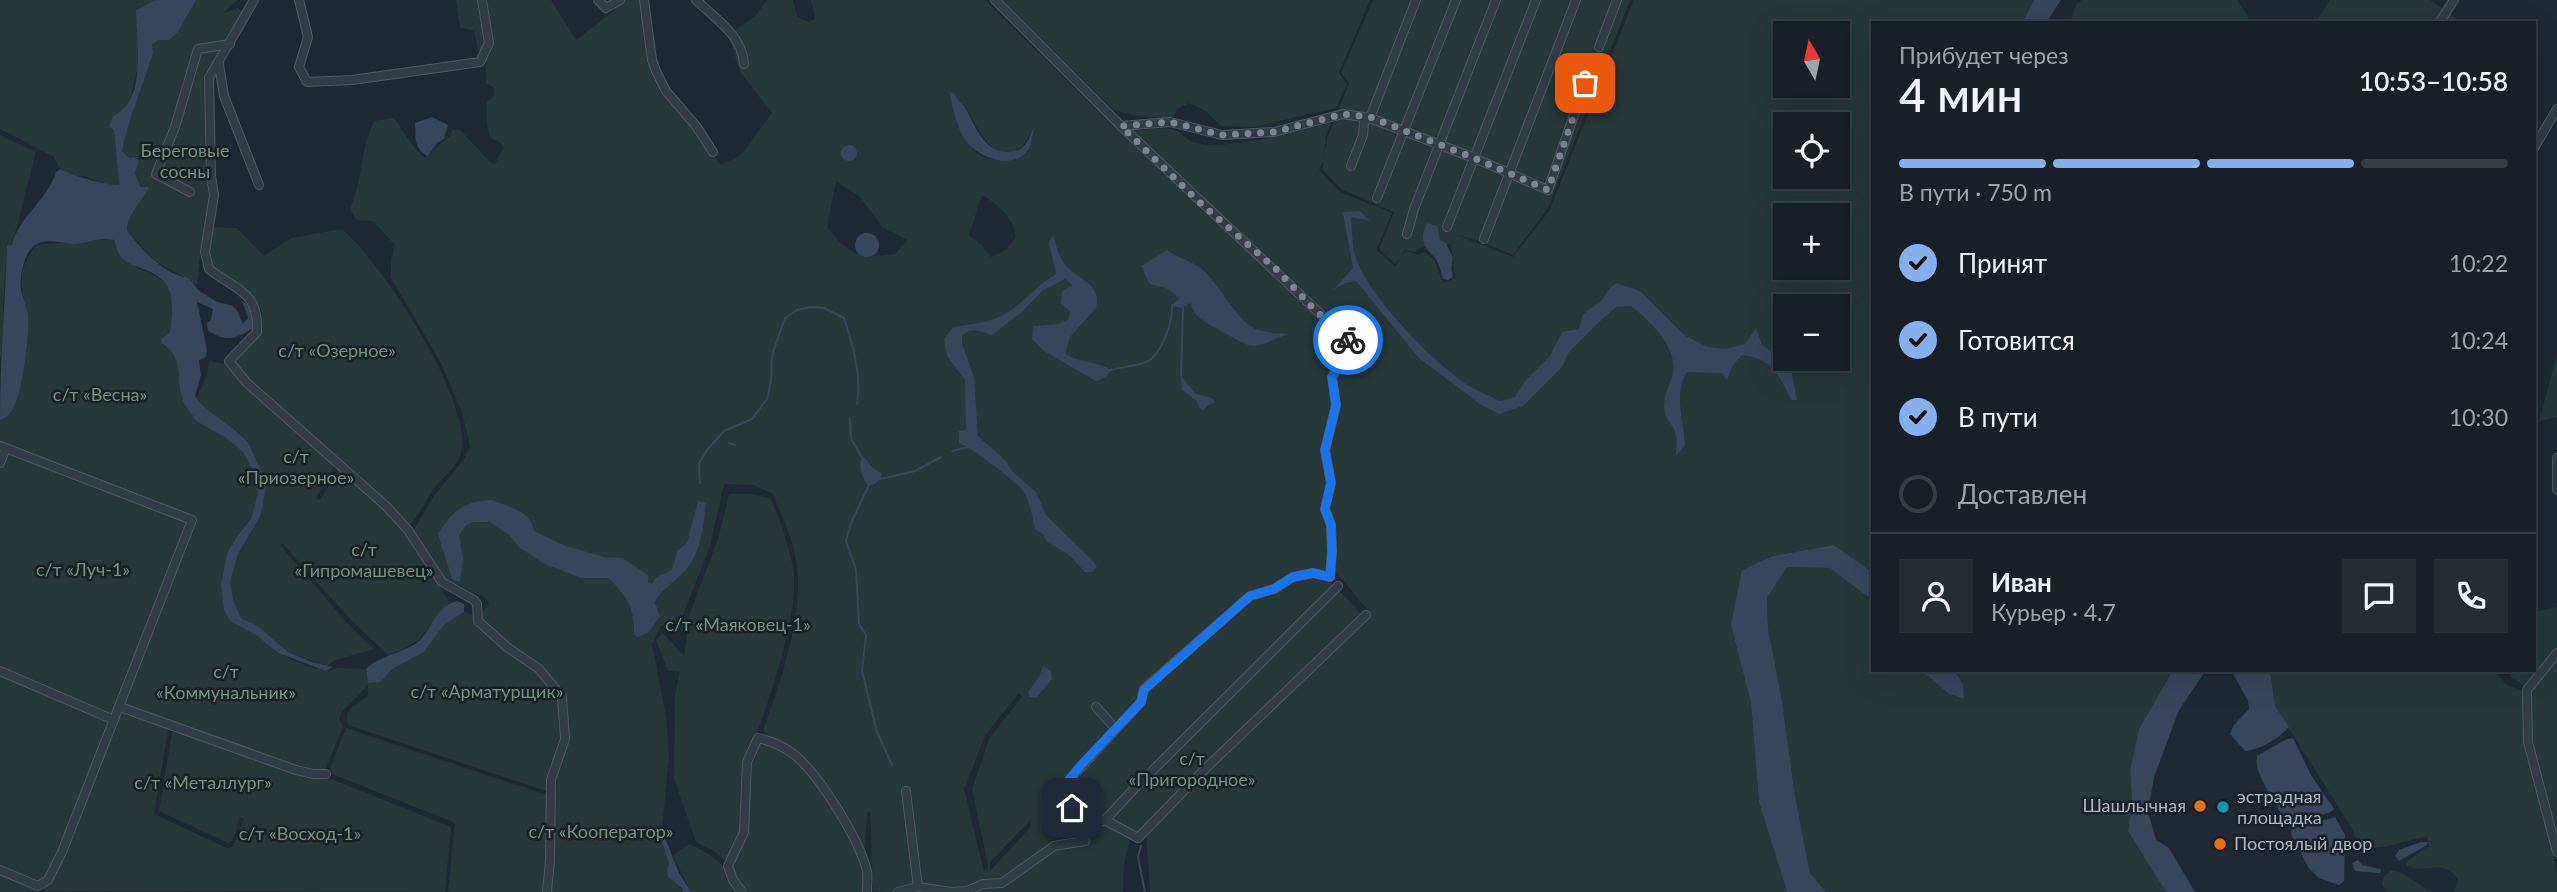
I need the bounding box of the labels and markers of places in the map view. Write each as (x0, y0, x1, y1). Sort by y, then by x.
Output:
pin (1555, 53, 1615, 113)
pin (1042, 778, 1102, 838)
place label: эстрадная площадка (2237, 785, 2322, 828)
place label: Шашлычная (2082, 794, 2186, 816)
marker: Шашлычная (2192, 798, 2208, 814)
marker: эстрадная площадка (2215, 799, 2231, 815)
place label: Постоялый двор (2234, 832, 2372, 854)
marker: Постоялый двор (2212, 836, 2228, 852)

